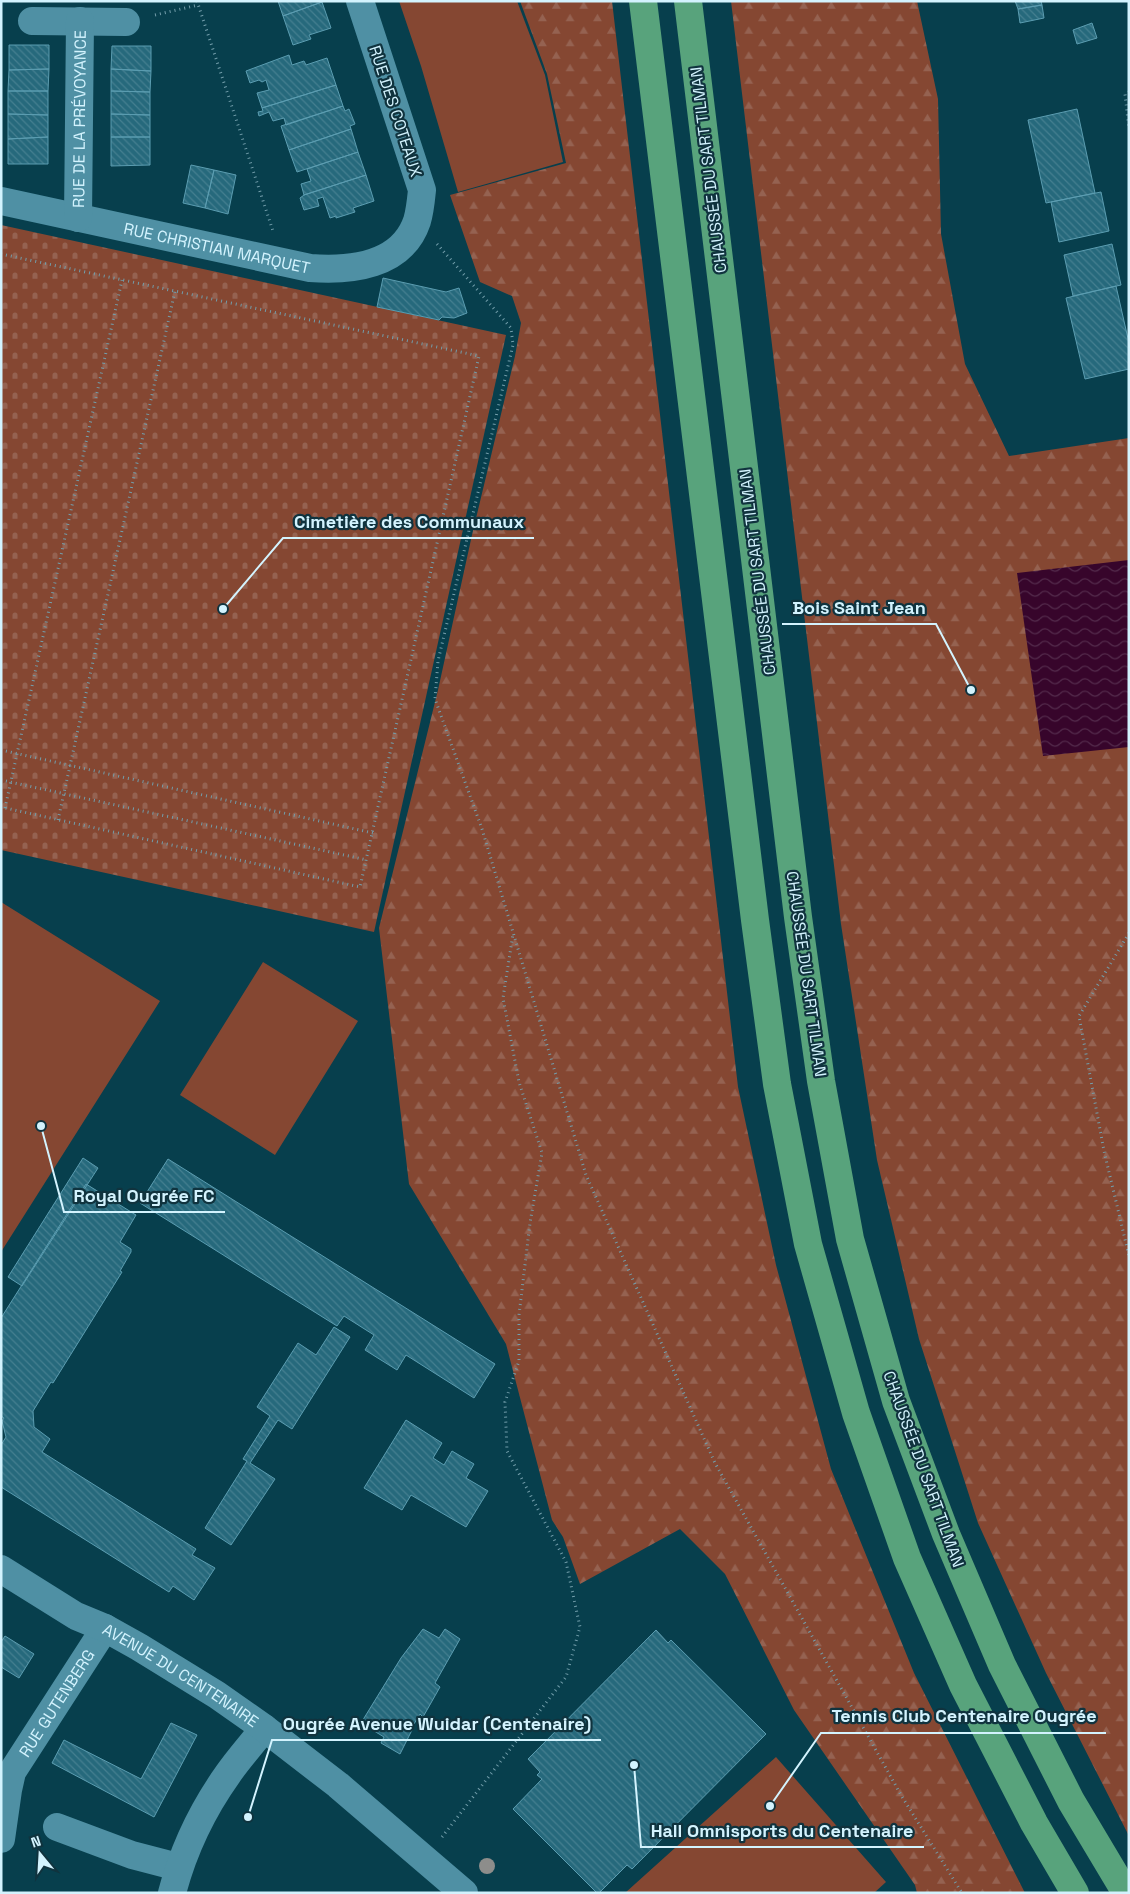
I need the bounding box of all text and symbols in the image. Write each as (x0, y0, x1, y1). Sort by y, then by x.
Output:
street label: RUE DE LA PRÉVOYANCE (68, 30, 91, 208)
street label: RUE DES COTEAUX (364, 43, 427, 180)
street label: CHAUSSÉE DU SART TILMAN (685, 66, 732, 274)
street label: RUE CHRISTIAN MARQUET (122, 218, 312, 279)
street label: CHAUSSÉE DU SART TILMAN (734, 468, 781, 676)
callout: Cimetière des Communaux (283, 505, 534, 538)
text: Cimetière des Communaux (294, 510, 524, 533)
callout: Bois Saint Jean (782, 591, 936, 624)
text: Bois Saint Jean (792, 596, 926, 619)
street label: CHAUSSÉE DU SART TILMAN (782, 870, 831, 1078)
callout: Royal Ougrée FC (64, 1179, 225, 1212)
text: Royal Ougrée FC (73, 1184, 215, 1207)
street label: CHAUSSÉE DU SART TILMAN (878, 1368, 969, 1570)
street label: AVENUE DU CENTENAIRE (99, 1619, 263, 1732)
street label: RUE GUTENBERG (14, 1645, 100, 1761)
callout: Tennis Club Centenaire Ougrée (821, 1700, 1106, 1733)
text: Tennis Club Centenaire Ougrée (831, 1704, 1097, 1727)
callout: Ougrée Avenue Wuidar (Centenaire) (272, 1707, 601, 1740)
text: Ougrée Avenue Wuidar (Centenaire) (283, 1712, 591, 1735)
callout: Hall Omnisports du Centenaire (641, 1814, 924, 1847)
text: Hall Omnisports du Centenaire (651, 1819, 913, 1842)
north arrow (15, 1829, 65, 1879)
text: N (29, 1832, 43, 1852)

